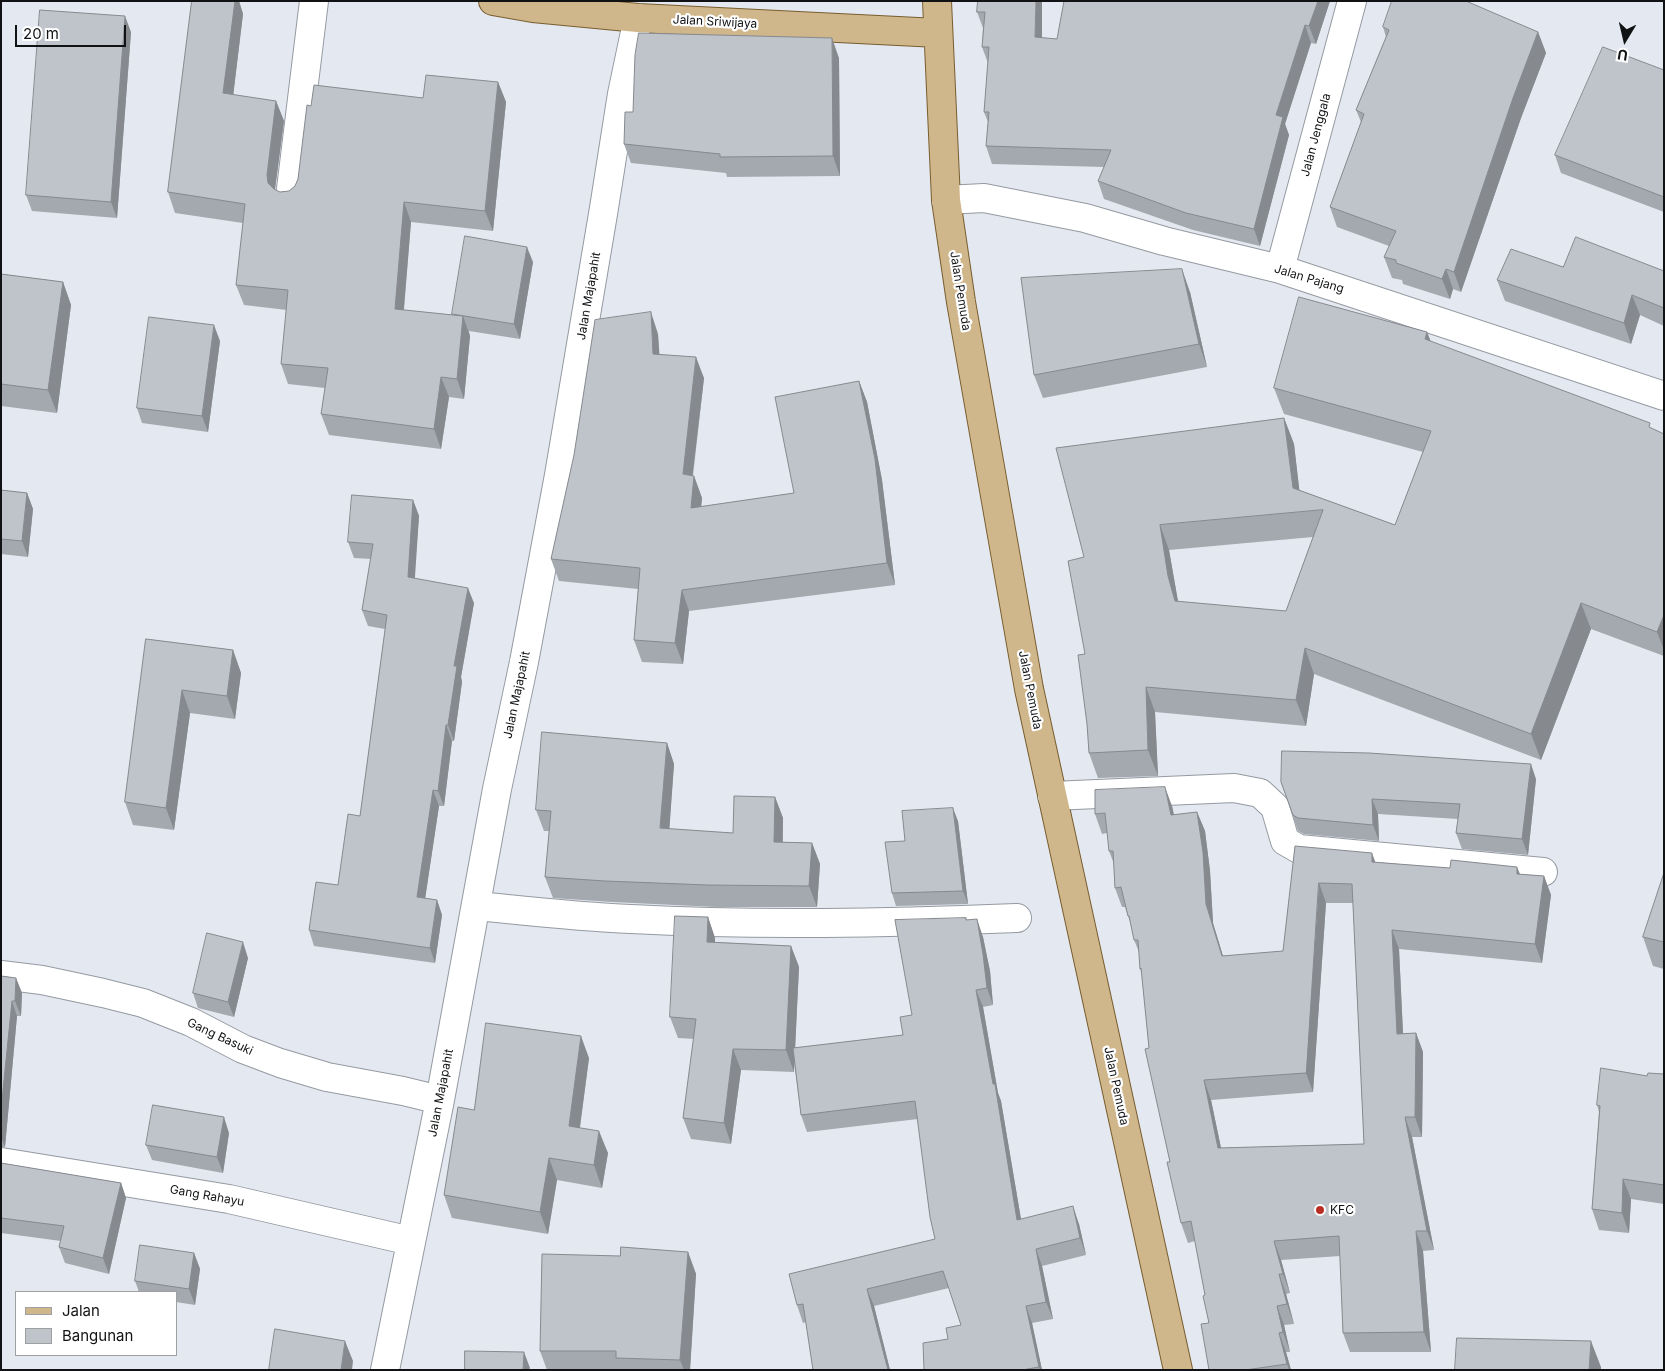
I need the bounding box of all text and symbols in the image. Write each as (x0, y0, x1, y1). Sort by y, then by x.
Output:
street label: Jalan Sriwijaya (672, 13, 758, 31)
scale bar (18, 15, 129, 47)
north arrow (1600, 15, 1650, 65)
text: 20 m (23, 24, 59, 43)
text: U (1616, 46, 1629, 65)
street label: Jalan Jenggala (1298, 92, 1334, 178)
street label: Jalan Pemuda (947, 250, 973, 332)
street label: Jalan Majapahit (574, 251, 604, 341)
street label: Jalan Pajang (1272, 262, 1346, 296)
street label: Jalan Pemuda (1015, 649, 1045, 731)
street label: Jalan Majapahit (501, 650, 533, 740)
street label: Gang Basuki (185, 1015, 255, 1059)
street label: Jalan Pemuda (1101, 1045, 1131, 1127)
street label: Jalan Majapahit (425, 1048, 457, 1138)
street label: Gang Rahayu (169, 1182, 245, 1210)
place label: KFC (1330, 1203, 1354, 1217)
marker: KFC (1314, 1204, 1326, 1216)
legend (15, 1291, 178, 1356)
text: Jalan (62, 1301, 100, 1320)
text: Bangunan (62, 1326, 133, 1345)

